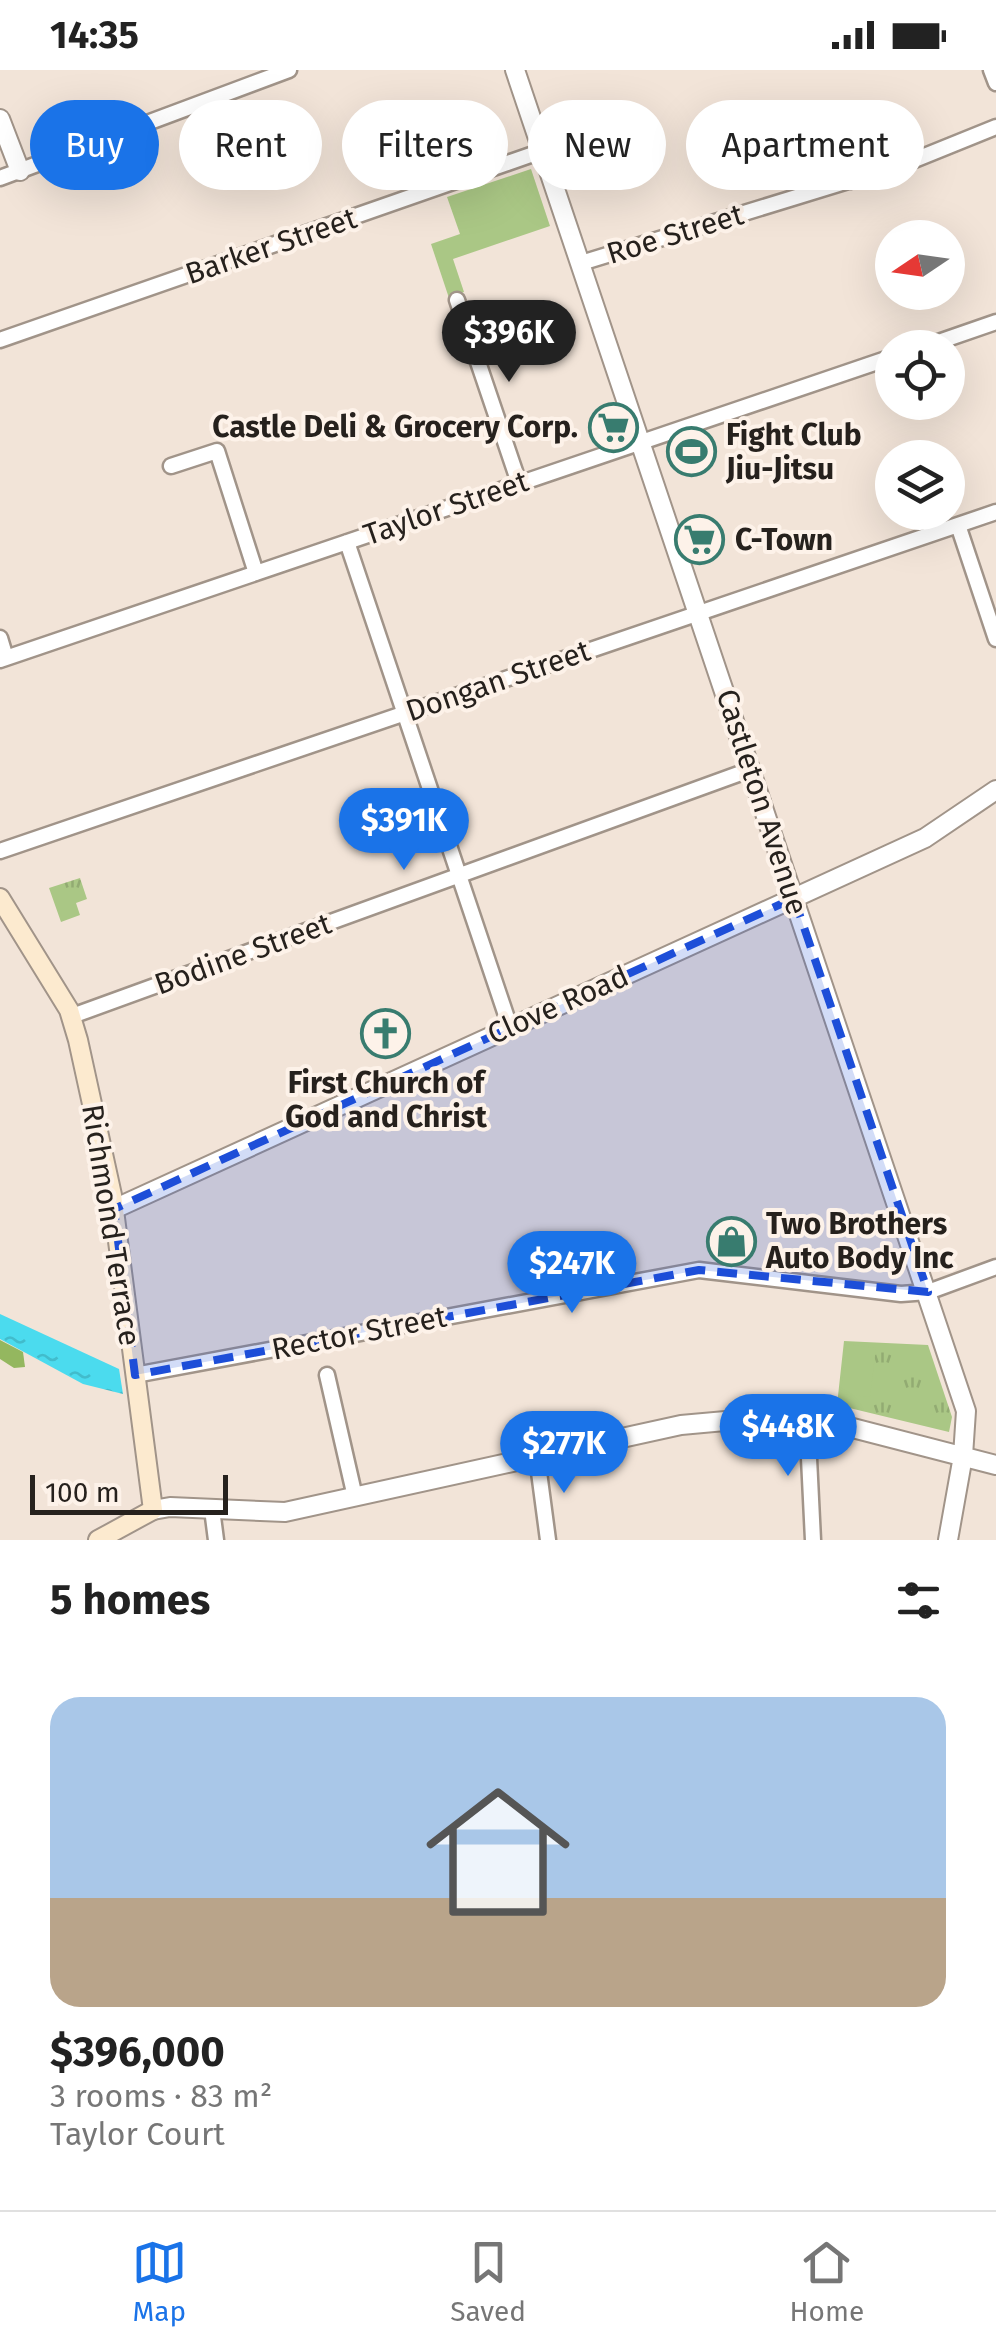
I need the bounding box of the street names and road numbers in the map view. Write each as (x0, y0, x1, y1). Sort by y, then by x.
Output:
street label: Roe Street (602, 196, 748, 272)
street label: Barker Street (181, 200, 361, 292)
street label: Taylor Street (359, 463, 533, 553)
street label: Dongan Street (401, 633, 595, 729)
street label: Castleton Avenue (709, 685, 815, 919)
street label: Bodine Street (150, 905, 336, 1003)
street label: Clove Road (482, 958, 634, 1052)
street label: Richmond Terrace (74, 1102, 148, 1348)
street label: Rector Street (269, 1298, 450, 1368)

